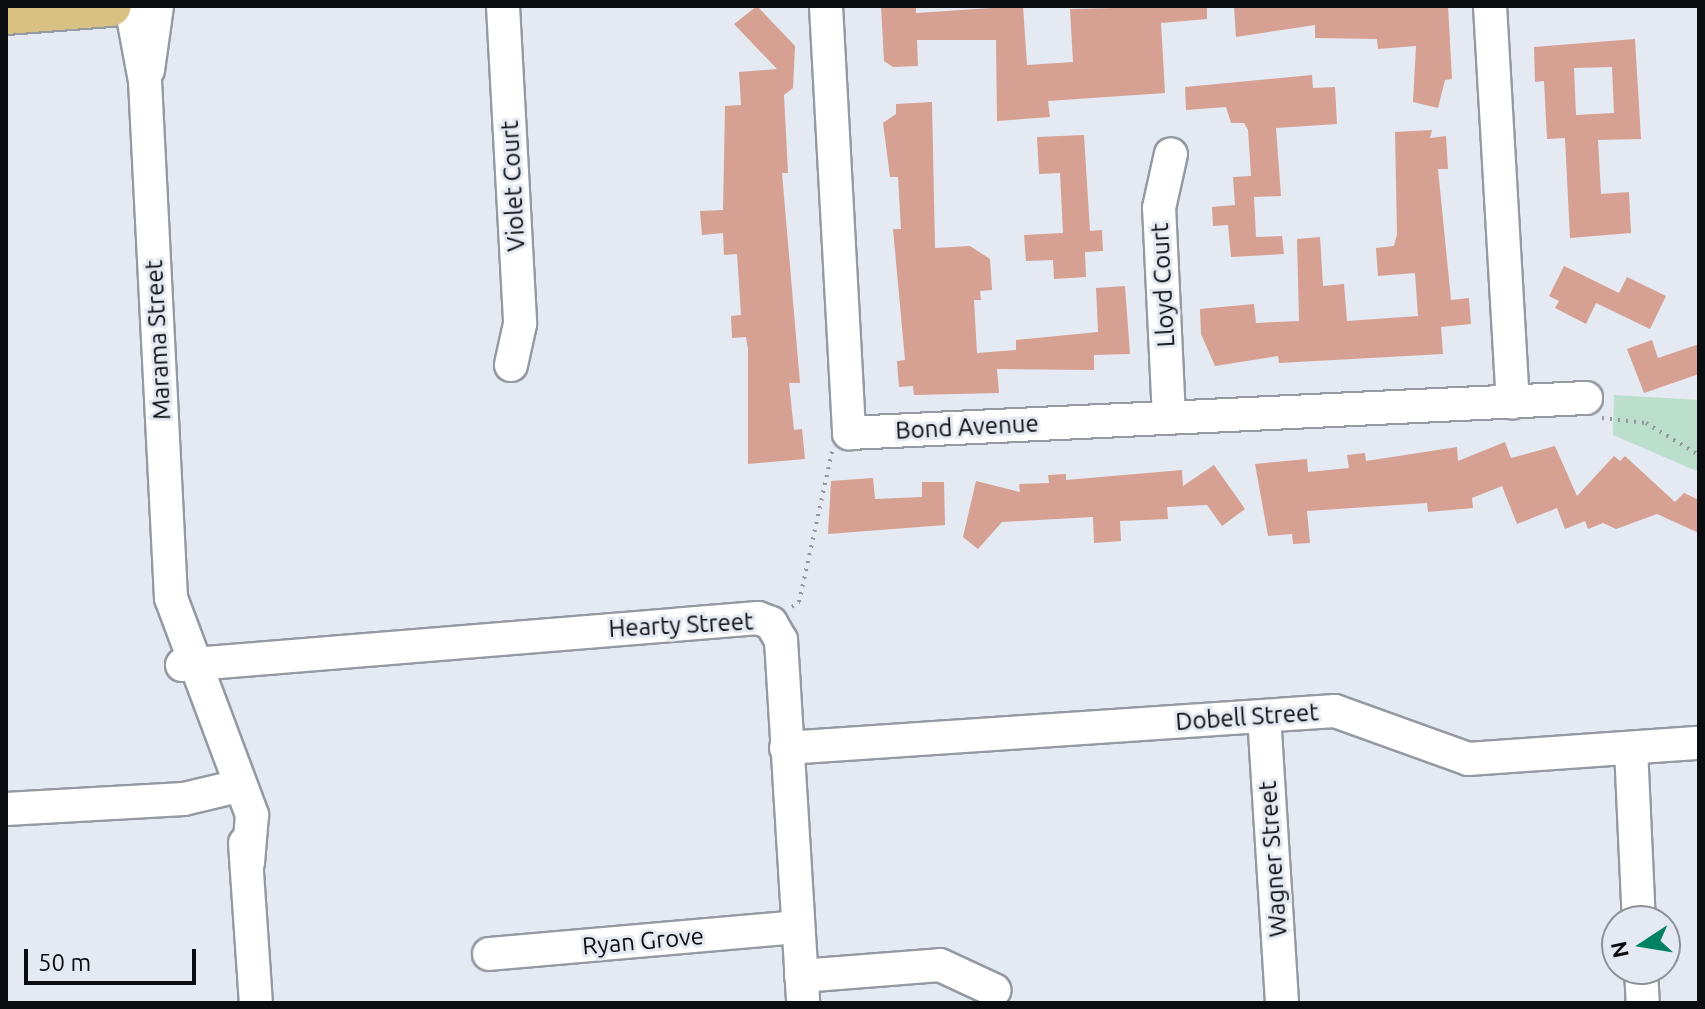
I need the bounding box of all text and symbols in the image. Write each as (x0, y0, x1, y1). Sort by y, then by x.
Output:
street label: Violet Court (495, 120, 531, 252)
street label: Lloyd Court (1145, 222, 1181, 348)
street label: Marama Street (139, 259, 177, 421)
street label: Bond Avenue (895, 409, 1039, 445)
street label: Hearty Street (608, 607, 754, 643)
street label: Dobell Street (1174, 698, 1320, 736)
street label: Wagner Street (1253, 780, 1293, 938)
north arrow (1601, 905, 1681, 985)
street label: Ryan Grove (581, 921, 705, 961)
scale bar (28, 933, 200, 983)
text: N (1605, 939, 1633, 960)
text: 50 m (38, 949, 91, 976)

